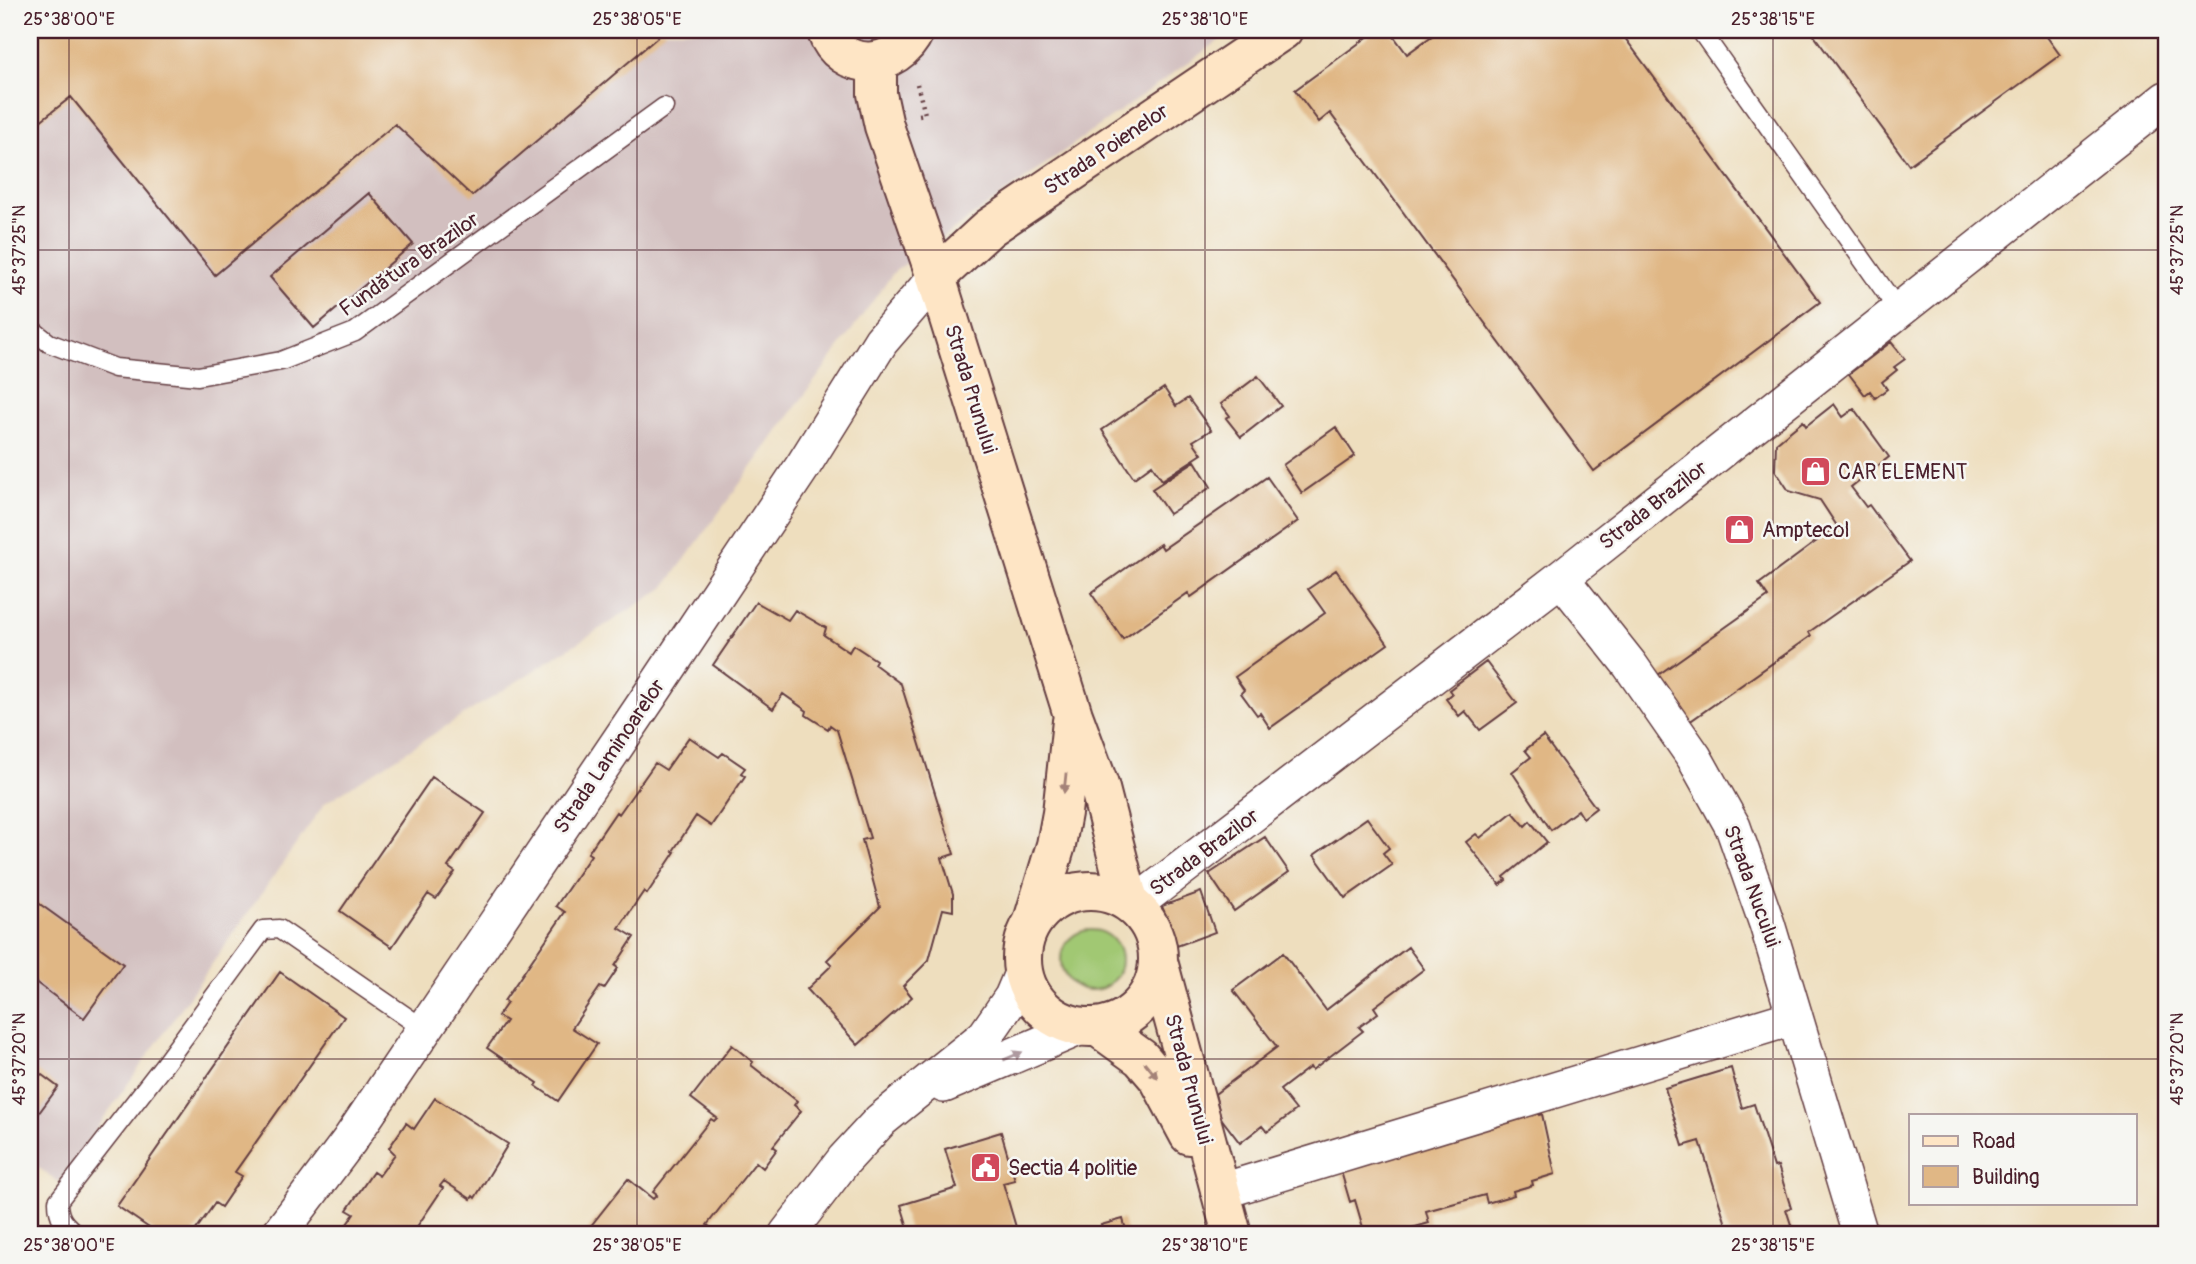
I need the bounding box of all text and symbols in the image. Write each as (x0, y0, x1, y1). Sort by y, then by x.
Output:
text: 25°38'00"E (23, 8, 115, 31)
text: 25°38'05"E (592, 8, 682, 31)
text: 25°38'10"E (1162, 8, 1248, 31)
text: 25°38'15"E (1731, 8, 1815, 31)
street label: Strada Poienelor (1039, 97, 1174, 201)
text: 45°37'25"N (8, 205, 31, 295)
text: 45°37'25"N (2166, 205, 2189, 295)
street label: Fundătura Brazilor (334, 206, 485, 323)
street label: Strada Prunului (938, 321, 1003, 457)
street label: Strada Brazilor (1594, 454, 1713, 556)
shop icon: CAR ELEMENT (1798, 455, 1832, 489)
place label: CAR ELEMENT (1838, 459, 1968, 486)
shop icon: Amptecol (1722, 513, 1756, 547)
place label: Amptecol (1762, 517, 1850, 544)
street label: Strada Laminoarelor (548, 673, 671, 839)
one-way arrow (1060, 772, 1071, 794)
street label: Strada Brazilor (1144, 802, 1265, 902)
street label: Strada Nucului (1717, 821, 1786, 951)
street label: Strada Prunului (1158, 1011, 1219, 1147)
text: 45°37'20"N (8, 1012, 31, 1106)
text: 45°37'20"N (2166, 1012, 2189, 1106)
one-way arrow (1003, 1050, 1023, 1062)
one-way arrow (1143, 1061, 1158, 1078)
legend (1909, 1114, 2136, 1204)
text: Road (1972, 1128, 2016, 1155)
public building icon: Sectia 4 politie (968, 1151, 1002, 1185)
place label: Sectia 4 politie (1008, 1155, 1138, 1182)
text: Building (1972, 1164, 2039, 1191)
text: 25°38'00"E (23, 1234, 115, 1257)
text: 25°38'05"E (592, 1234, 682, 1257)
text: 25°38'10"E (1162, 1234, 1248, 1257)
text: 25°38'15"E (1731, 1234, 1815, 1257)

